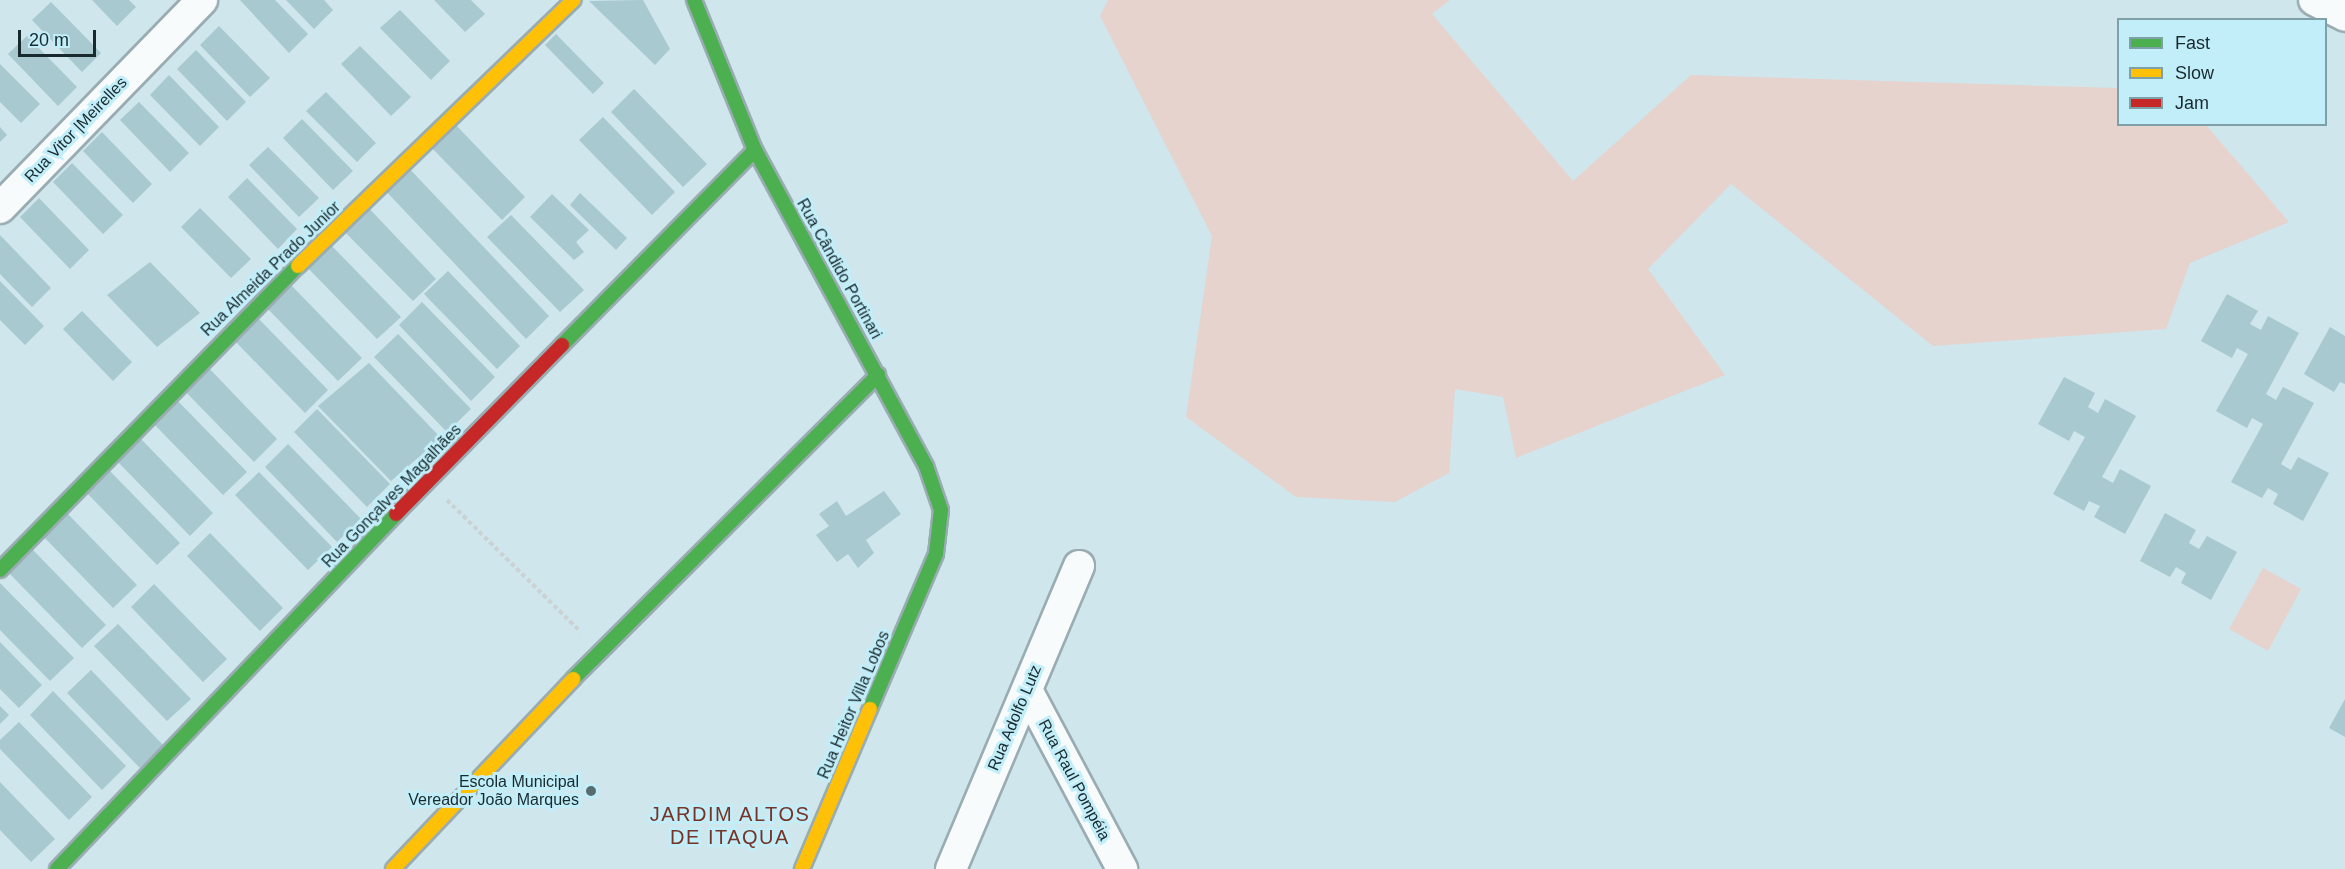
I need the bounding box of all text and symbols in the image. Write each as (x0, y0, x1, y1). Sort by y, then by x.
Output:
scale bar (21, 18, 99, 56)
legend (2117, 18, 2327, 126)
text: 20 m (29, 30, 69, 50)
text: Fast (2175, 33, 2210, 53)
text: Slow (2175, 63, 2214, 83)
street label: Rua Vitor |Meirelles (21, 73, 131, 187)
text: Jam (2175, 93, 2209, 113)
street label: Rua Cândido Portinari (792, 196, 886, 342)
street label: Rua Almeida Prado Junior (197, 197, 345, 341)
street label: Rua Gonçalves Magalhães (318, 420, 466, 572)
street label: Rua Heitor Villa Lobos (814, 628, 894, 782)
street label: Rua Adolfo Lutz (984, 662, 1046, 774)
street label: Rua Raul Pompéia (1034, 716, 1114, 844)
place label: Escola Municipal Vereador João Marques (408, 772, 579, 810)
marker: Escola Municipal Vereador João Marques (584, 784, 598, 798)
district label: JARDIM ALTOS DE ITAQUA (649, 803, 811, 850)

